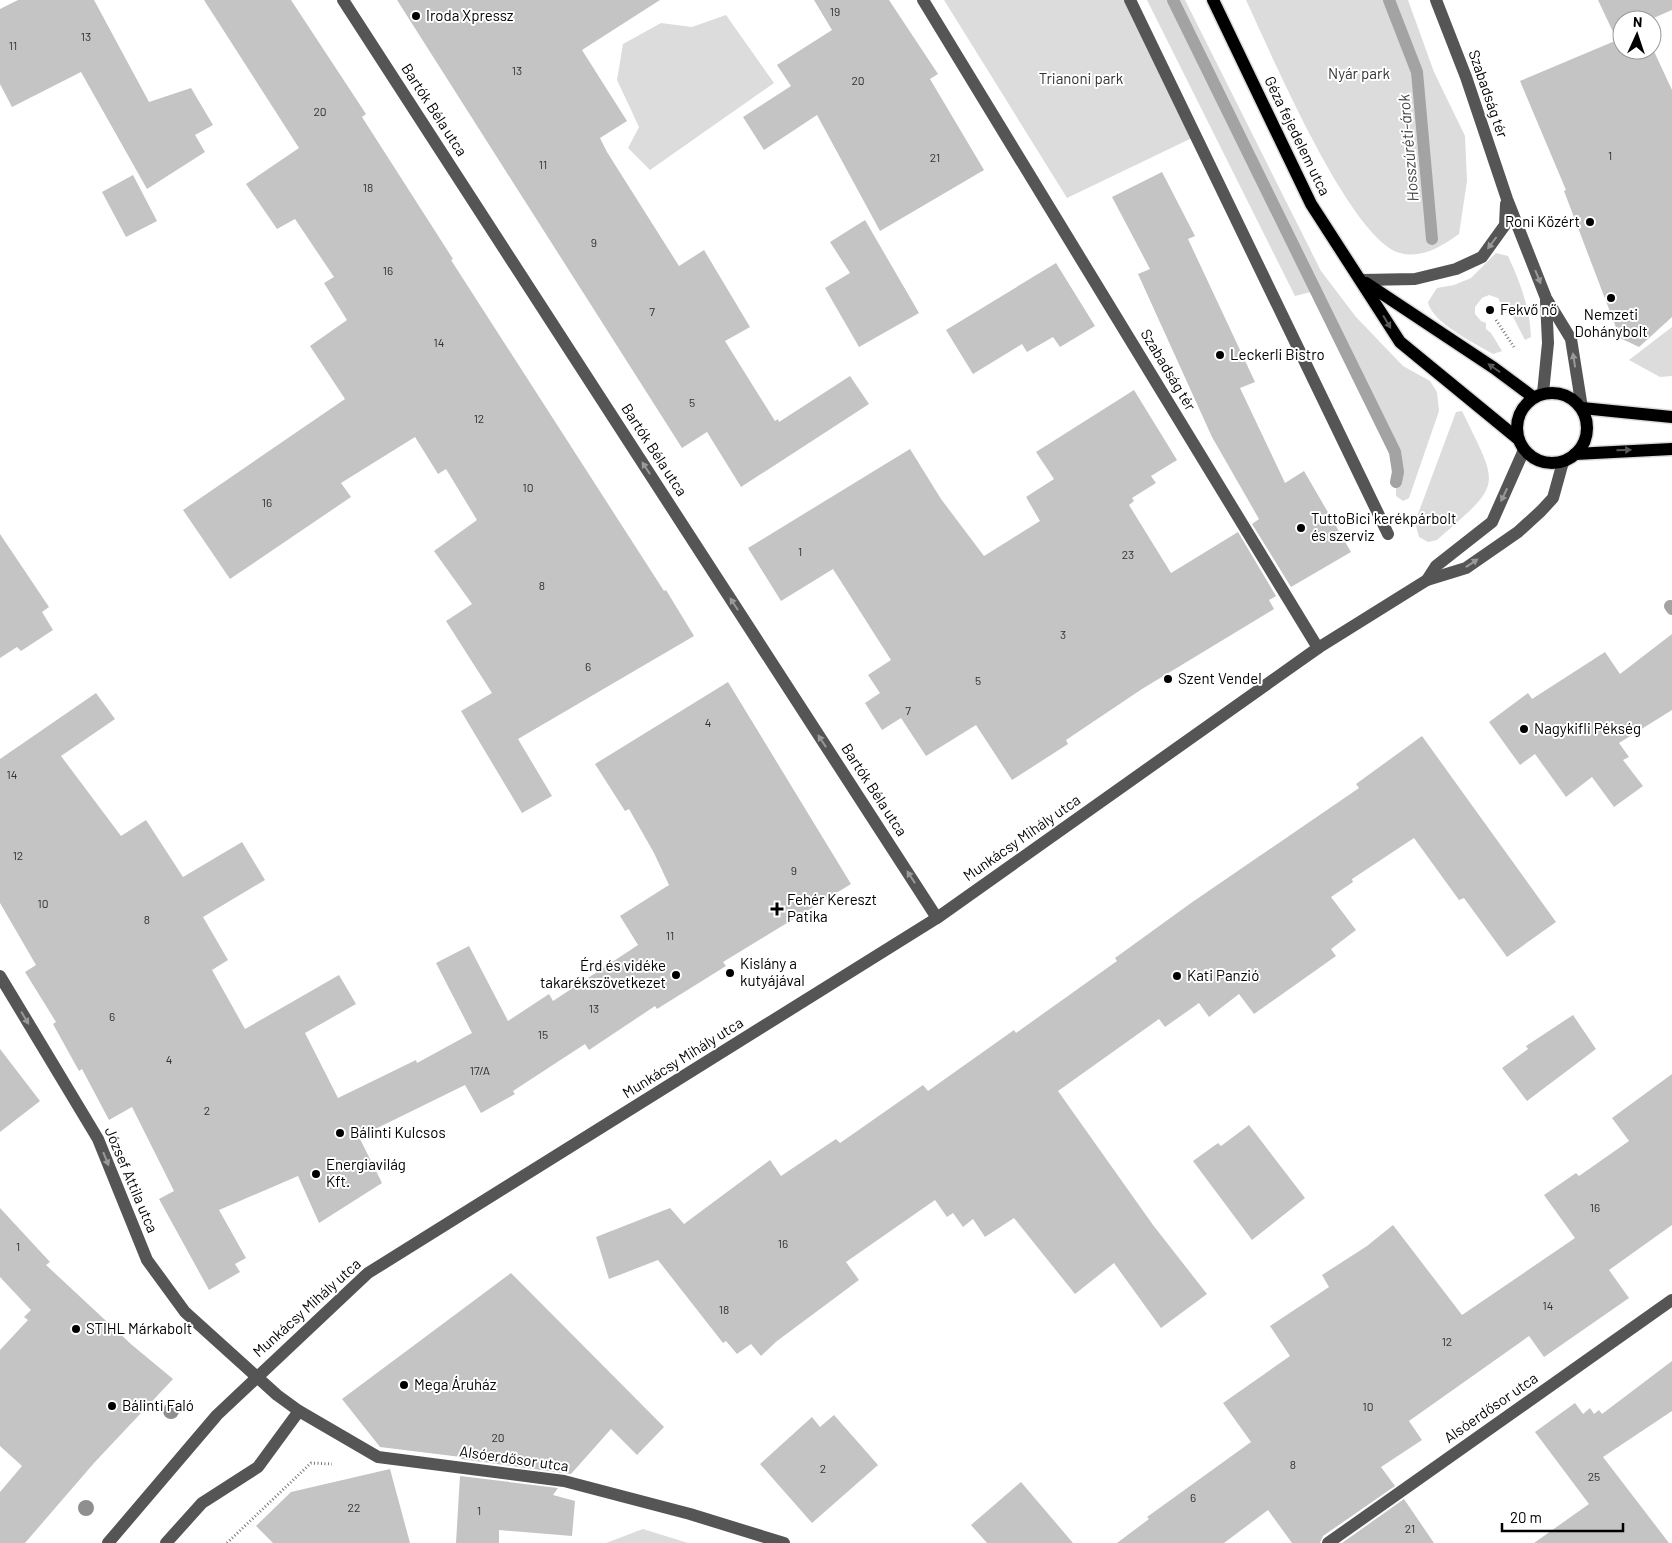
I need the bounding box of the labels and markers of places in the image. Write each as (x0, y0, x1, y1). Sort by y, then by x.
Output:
place label: Iroda Xpressz (426, 6, 514, 24)
marker: Iroda Xpressz (410, 10, 422, 22)
place label: Roni Közért (1505, 212, 1580, 230)
marker: Roni Közért (1584, 216, 1596, 228)
marker: Nemzeti Dohánybolt (1605, 292, 1617, 304)
place label: Fekvő nő (1500, 300, 1557, 318)
marker: Fekvő nő (1484, 304, 1496, 316)
place label: Nemzeti Dohánybolt (1574, 305, 1648, 340)
place label: Leckerli Bistro (1230, 345, 1325, 363)
marker: Leckerli Bistro (1214, 349, 1226, 361)
place label: TuttoBici kerékpárbolt és szerviz (1311, 509, 1456, 544)
marker: TuttoBici kerékpárbolt és szerviz (1295, 522, 1307, 534)
place label: Szent Vendel (1178, 669, 1262, 687)
marker: Szent Vendel (1162, 673, 1174, 685)
place label: Nagykifli Pékség (1534, 719, 1641, 737)
marker: Nagykifli Pékség (1518, 723, 1530, 735)
place label: Fehér Kereszt Patika (787, 890, 877, 925)
marker: Fehér Kereszt Patika (771, 903, 783, 915)
place label: Kislány a kutyájával (740, 954, 805, 989)
place label: Érd és vidéke takarékszövetkezet (540, 956, 666, 991)
place label: Kati Panzió (1187, 966, 1259, 984)
marker: Kislány a kutyájával (724, 967, 736, 979)
marker: Érd és vidéke takarékszövetkezet (670, 969, 682, 981)
marker: Kati Panzió (1171, 970, 1183, 982)
place label: Bálinti Kulcsos (350, 1123, 446, 1141)
marker: Bálinti Kulcsos (334, 1127, 346, 1139)
place label: Energiavilág Kft. (326, 1155, 406, 1190)
marker: Energiavilág Kft. (310, 1168, 322, 1180)
place label: STIHL Márkabolt (86, 1319, 192, 1337)
marker: STIHL Márkabolt (70, 1323, 82, 1335)
place label: Mega Áruház (414, 1375, 497, 1393)
marker: Mega Áruház (398, 1379, 410, 1391)
place label: Bálinti Faló (122, 1396, 194, 1414)
marker: Bálinti Faló (106, 1400, 118, 1412)

